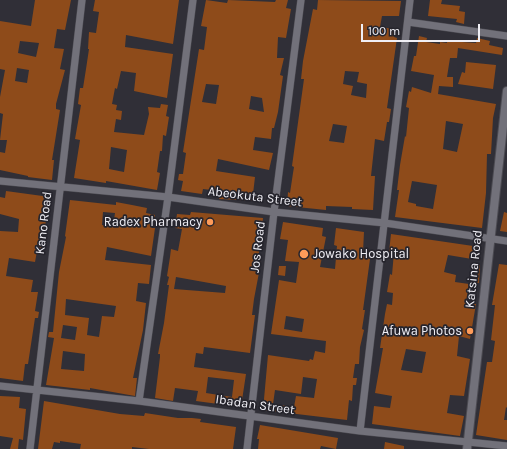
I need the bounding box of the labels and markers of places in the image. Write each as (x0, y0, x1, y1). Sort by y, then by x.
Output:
place label: Radex Pharmacy (104, 214, 202, 230)
marker: Radex Pharmacy (205, 217, 215, 227)
place label: Jowako Hospital (313, 246, 409, 262)
marker: Jowako Hospital (298, 248, 310, 260)
place label: Afuwa Photos (382, 323, 462, 339)
marker: Afuwa Photos (465, 326, 475, 336)

